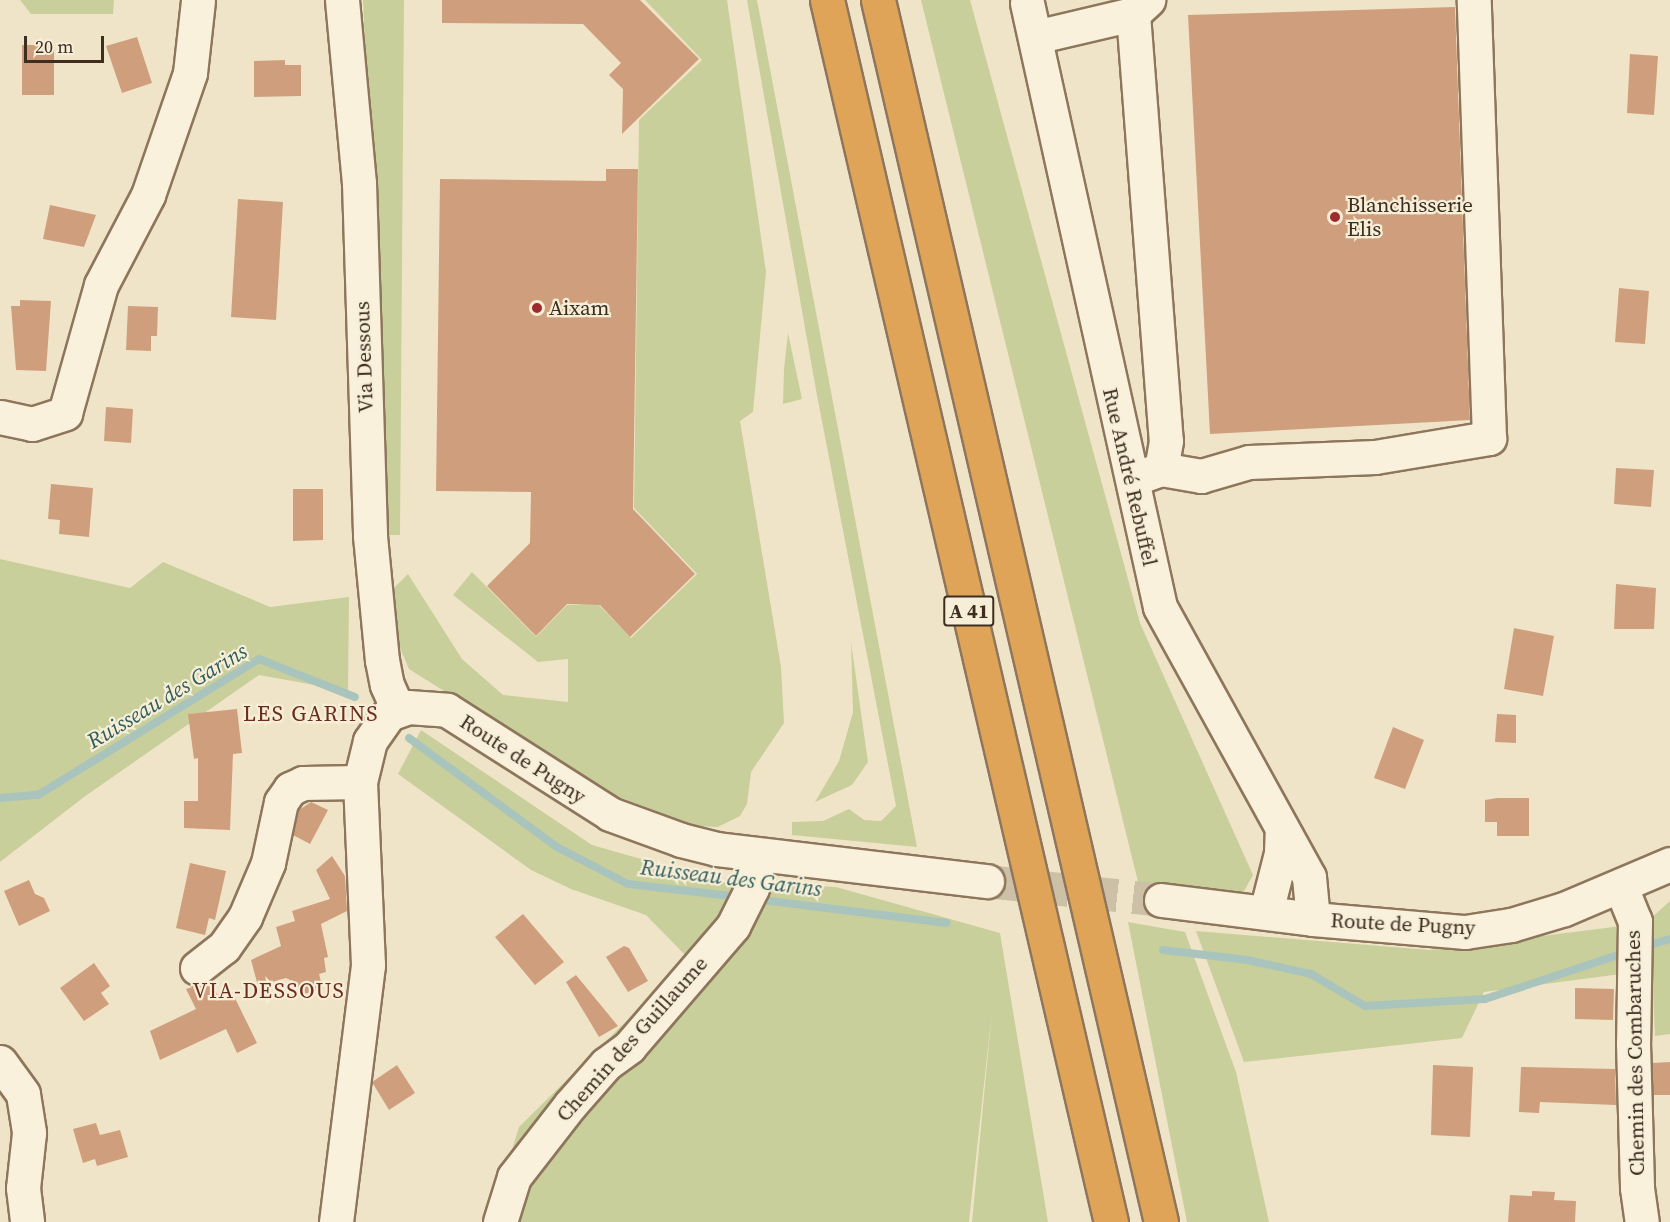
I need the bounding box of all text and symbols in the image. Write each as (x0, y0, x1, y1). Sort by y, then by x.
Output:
scale bar (27, 24, 106, 62)
text: 20 m (35, 34, 73, 59)
place label: Blanchisserie Elis (1347, 192, 1473, 242)
marker: Blanchisserie Elis (1328, 210, 1342, 224)
place label: Aixam (549, 295, 609, 321)
street label: Via Dessous (349, 301, 379, 413)
marker: Aixam (530, 301, 544, 315)
street label: Rue André Rebuffel (1097, 385, 1163, 569)
road number: A 41 (942, 594, 996, 628)
water label: Ruisseau des Garins (82, 638, 252, 754)
district label: LES GARINS (243, 701, 379, 727)
street label: Route de Pugny (455, 709, 591, 809)
water label: Ruisseau des Garins (639, 854, 823, 902)
street label: Route de Pugny (1330, 908, 1476, 940)
street label: Chemin des Combaruches (1620, 930, 1650, 1176)
street label: Chemin des Guillaume (551, 951, 713, 1127)
district label: VIA-DESSOUS (193, 978, 345, 1004)

